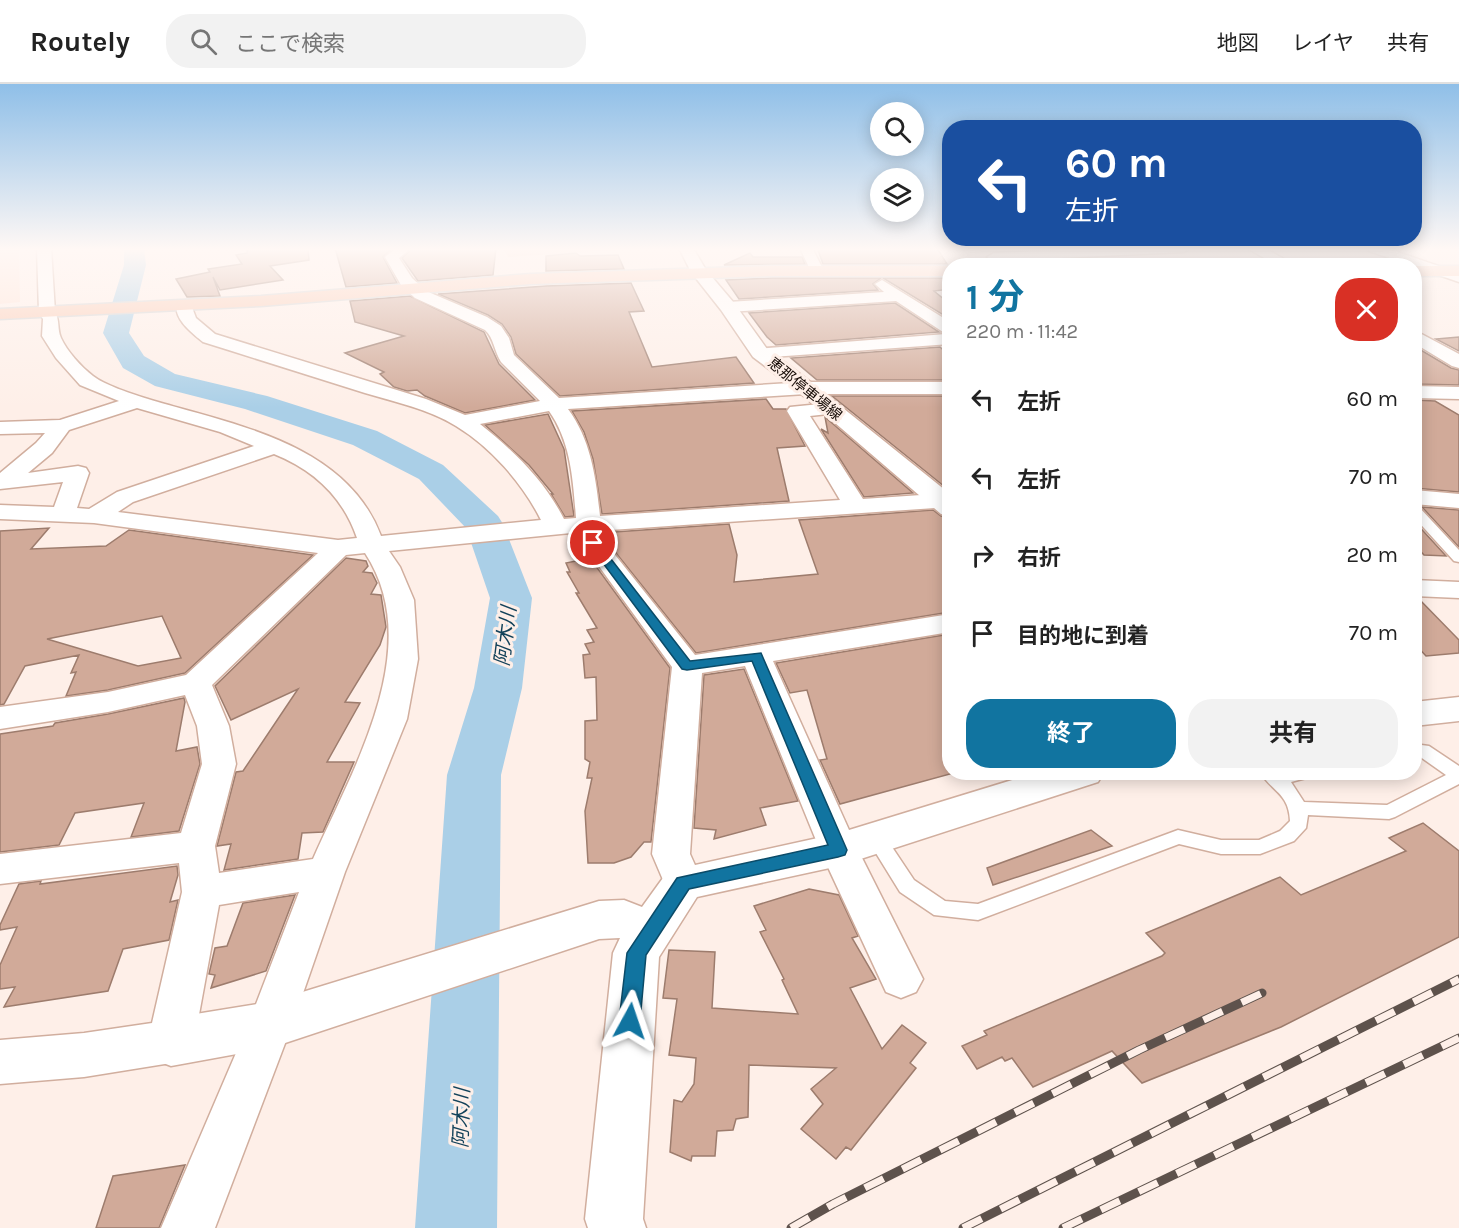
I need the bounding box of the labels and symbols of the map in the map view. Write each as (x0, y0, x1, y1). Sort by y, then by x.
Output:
street label: 恵那停車場線 (764, 354, 846, 424)
pin (567, 517, 618, 568)
water label: 阿木川 (490, 603, 521, 667)
position arrow (598, 989, 662, 1053)
water label: 阿木川 (449, 1086, 474, 1148)

